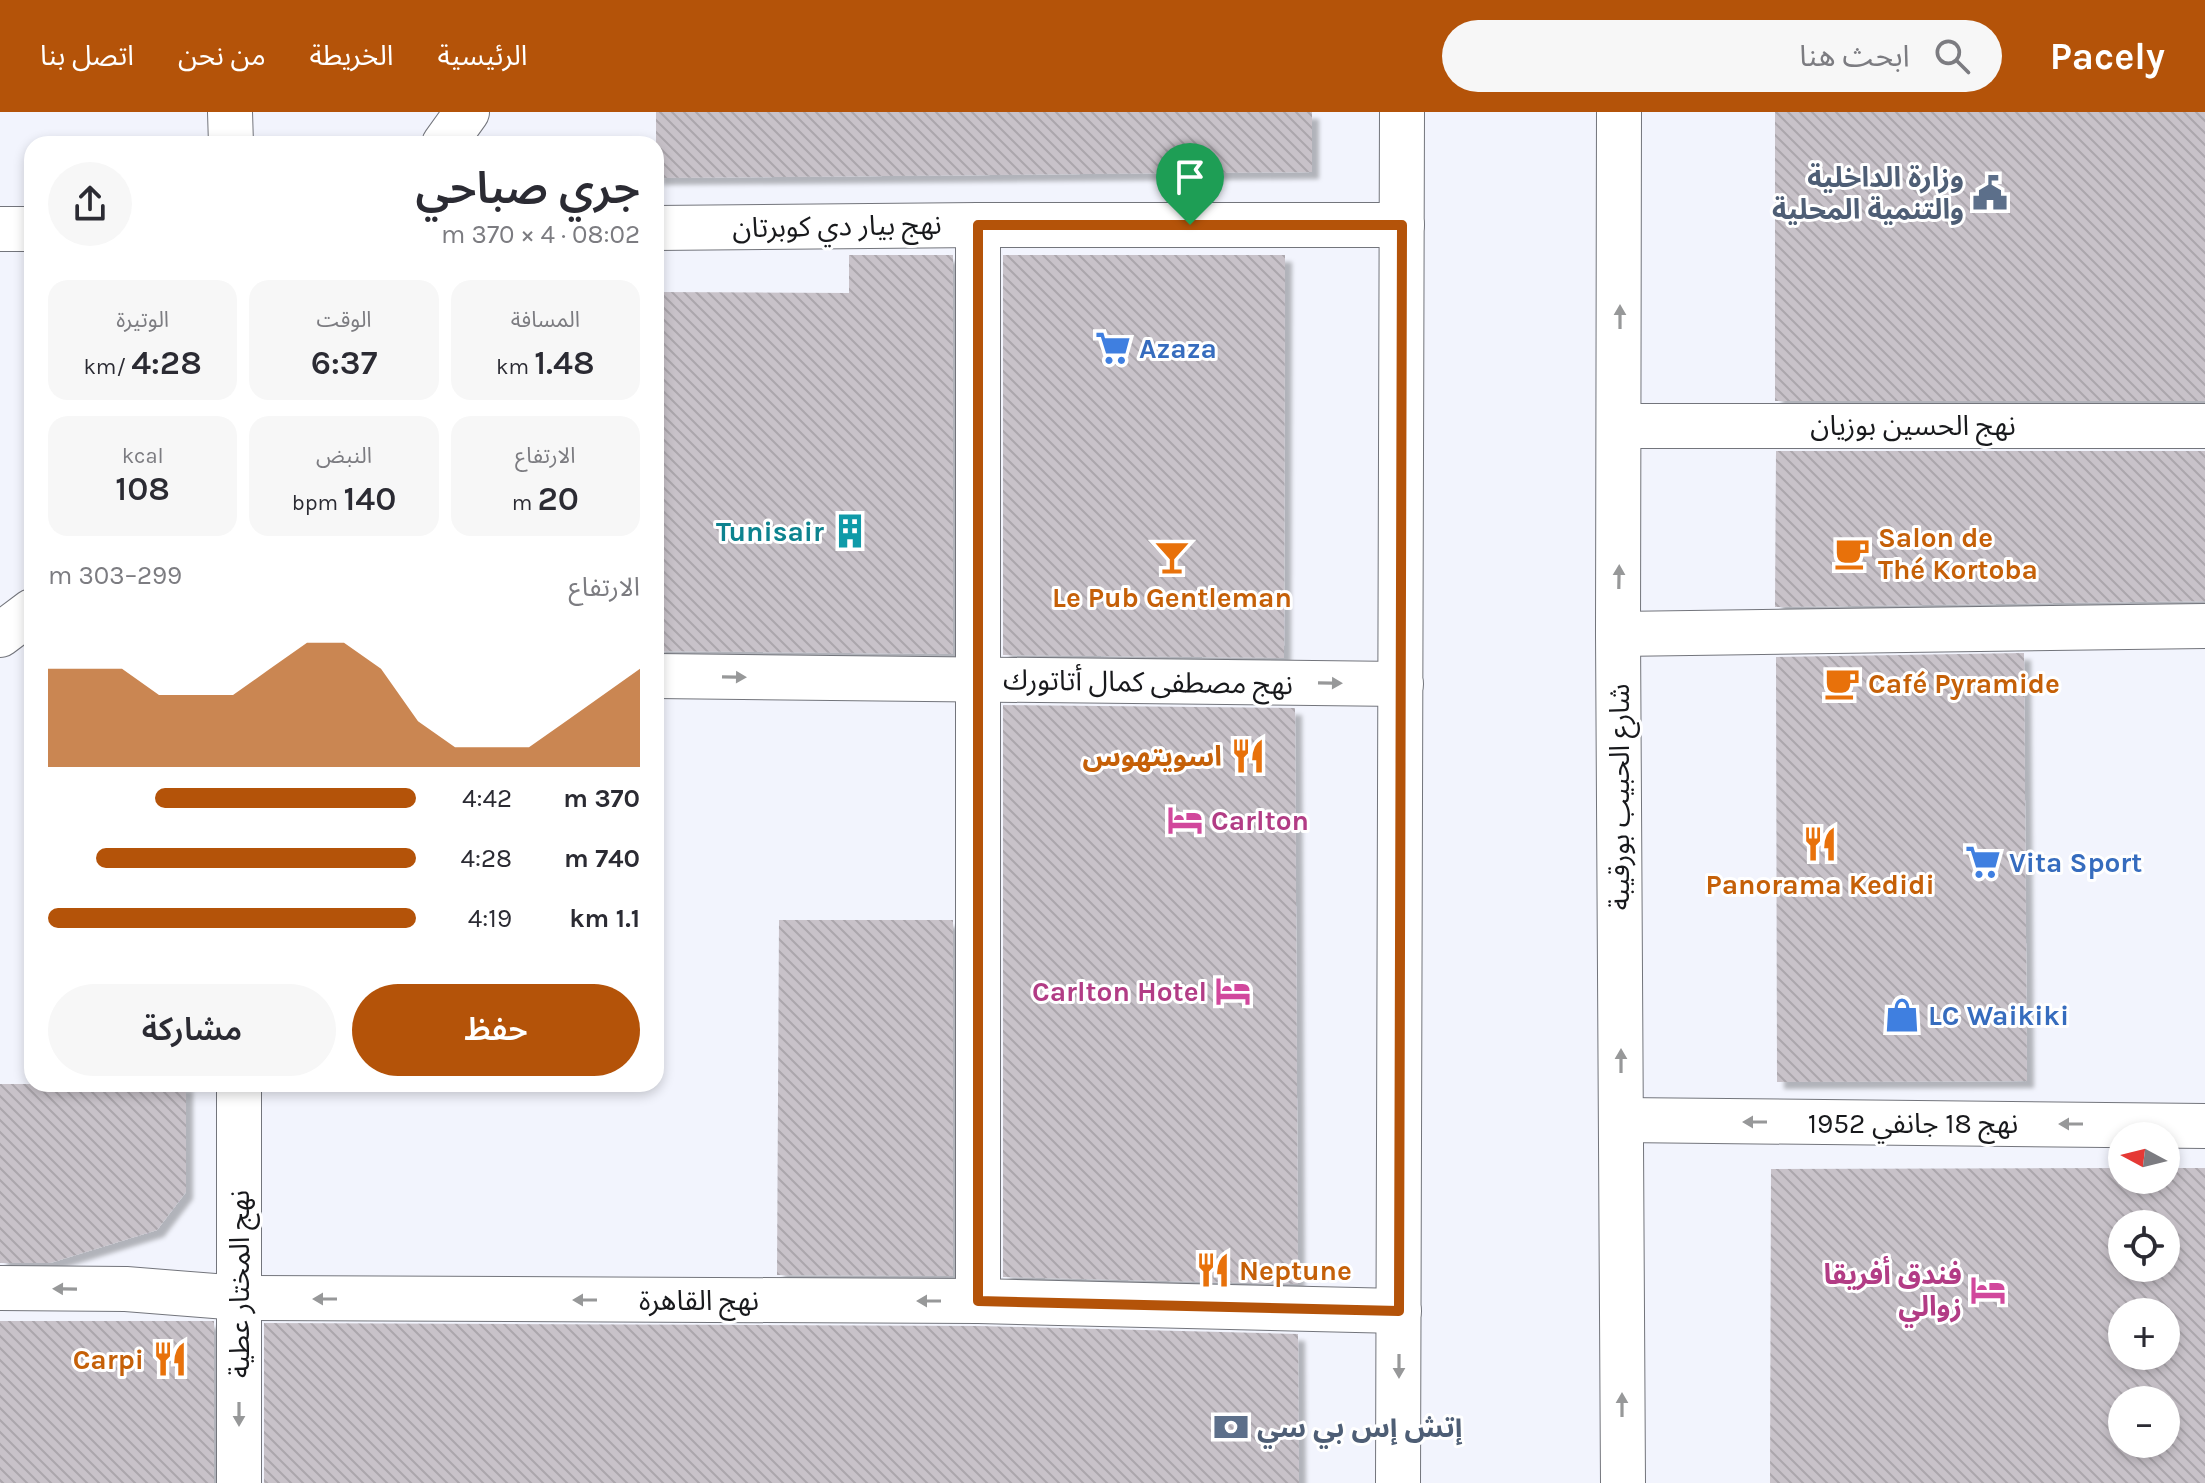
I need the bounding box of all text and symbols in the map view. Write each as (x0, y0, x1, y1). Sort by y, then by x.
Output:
search box (1442, 20, 2002, 92)
icon: search (1930, 34, 1974, 78)
text: Pacely (2050, 34, 2165, 79)
text: ابحث هنا (1799, 38, 1910, 74)
text: اتصل بنا (40, 39, 134, 72)
text: من نحن (178, 39, 266, 72)
text: الخريطة (310, 39, 393, 72)
text: الرئيسية (437, 39, 528, 72)
pin (1156, 143, 1224, 225)
icon: arrive (1168, 155, 1212, 199)
place label: وزارة الداخلية والتنمية المحلية (1772, 161, 1964, 226)
button: share (48, 162, 132, 246)
text: جري صباحي (415, 163, 640, 214)
public building icon: وزارة الداخلية والتنمية المحلية (1971, 174, 2009, 212)
street label: نهج بيار دي كوبرتان (732, 208, 942, 249)
text: 08:02 · 4 × 370 m (441, 219, 640, 250)
one-way arrow (1614, 304, 1626, 329)
text: الوتيرة (116, 307, 169, 333)
text: الوقت (316, 307, 372, 333)
text: المسافة (511, 307, 580, 333)
supermarket icon: Azaza (1094, 329, 1132, 367)
place label: Azaza (1139, 332, 1217, 365)
text: 4:28 (131, 343, 202, 383)
text: 6:37 (311, 343, 377, 383)
text: 1.48 (534, 343, 595, 383)
text: /km (83, 354, 131, 380)
text: km (496, 354, 534, 380)
street label: نهج الحسين بوزيان (1810, 409, 2016, 446)
text: kcal (122, 443, 164, 469)
text: النبض (316, 443, 372, 469)
text: الارتفاع (515, 443, 576, 469)
text: 108 (115, 469, 170, 509)
text: 140 (343, 479, 396, 519)
text: 20 (538, 479, 579, 519)
text: bpm (292, 490, 343, 516)
text: m (512, 490, 538, 516)
building icon: Tunisair (831, 512, 869, 550)
place label: Tunisair (716, 515, 824, 548)
place label: Salon de Thé Kortoba (1878, 521, 2038, 586)
cafe icon: Salon de Thé Kortoba (1833, 534, 1871, 572)
bar icon: Le Pub Gentleman (1153, 538, 1191, 576)
text: 299–303 m (48, 560, 182, 591)
one-way arrow (1613, 564, 1625, 589)
text: الارتفاع (569, 572, 640, 603)
place label: Le Pub Gentleman (1052, 581, 1292, 614)
street label: نهج مصطفى كمال أتاتورك (1003, 661, 1293, 705)
cafe icon: Café Pyramide (1823, 664, 1861, 702)
place label: Café Pyramide (1868, 667, 2060, 700)
one-way arrow (722, 671, 747, 683)
one-way arrow (1318, 677, 1343, 689)
street label: شارع الحبيب بورقيبة (1603, 684, 1640, 910)
restaurant icon: اسويتهوس (1229, 737, 1267, 775)
place label: اسويتهوس (1083, 740, 1222, 773)
text: 4:42 (462, 783, 512, 814)
text: 370 m (563, 783, 640, 814)
hotel icon: Carlton (1166, 801, 1204, 839)
place label: Carlton (1211, 804, 1309, 837)
restaurant icon: Panorama Kedidi (1801, 825, 1839, 863)
text: 4:28 (460, 843, 512, 874)
text: 740 m (564, 843, 640, 874)
supermarket icon: Vita Sport (1964, 843, 2002, 881)
place label: Vita Sport (2009, 846, 2142, 879)
place label: Panorama Kedidi (1705, 868, 1935, 901)
text: 4:19 (468, 903, 512, 934)
text: 1.1 km (569, 903, 640, 934)
hotel icon: Carlton Hotel (1214, 972, 1252, 1010)
place label: Carlton Hotel (1032, 975, 1207, 1008)
button: مشاركة (48, 984, 336, 1076)
button: حفظ (352, 984, 640, 1076)
shop icon: LC Waikiki (1883, 996, 1921, 1034)
place label: LC Waikiki (1928, 999, 2069, 1032)
one-way arrow (1615, 1048, 1627, 1073)
street label: نهج 18 جانفي 1952 (1808, 1107, 2018, 1144)
one-way arrow (1742, 1116, 1767, 1128)
one-way arrow (2058, 1118, 2083, 1130)
north arrow (2108, 1122, 2180, 1194)
map controls (2108, 1122, 2180, 1458)
street label: نهج المختار عطية (223, 1190, 260, 1378)
button: locate (2108, 1210, 2180, 1282)
restaurant icon: Neptune (1194, 1251, 1232, 1289)
place label: Neptune (1239, 1254, 1352, 1287)
place label: فندق أفريقا زوالي (1823, 1255, 1962, 1328)
hotel icon: فندق أفريقا زوالي (1969, 1271, 2007, 1309)
one-way arrow (52, 1282, 77, 1295)
street label: نهج القاهرة (639, 1284, 759, 1321)
one-way arrow (312, 1293, 337, 1305)
one-way arrow (572, 1294, 597, 1306)
one-way arrow (916, 1295, 941, 1307)
button: + (2108, 1298, 2180, 1370)
restaurant icon: Carpi (151, 1340, 189, 1378)
place label: Carpi (73, 1343, 144, 1376)
one-way arrow (1393, 1354, 1405, 1379)
button: − (2108, 1386, 2180, 1458)
one-way arrow (1616, 1392, 1628, 1417)
one-way arrow (233, 1402, 245, 1427)
bank icon: إتش إس بي سي (1212, 1408, 1250, 1446)
place label: إتش إس بي سي (1257, 1411, 1463, 1449)

